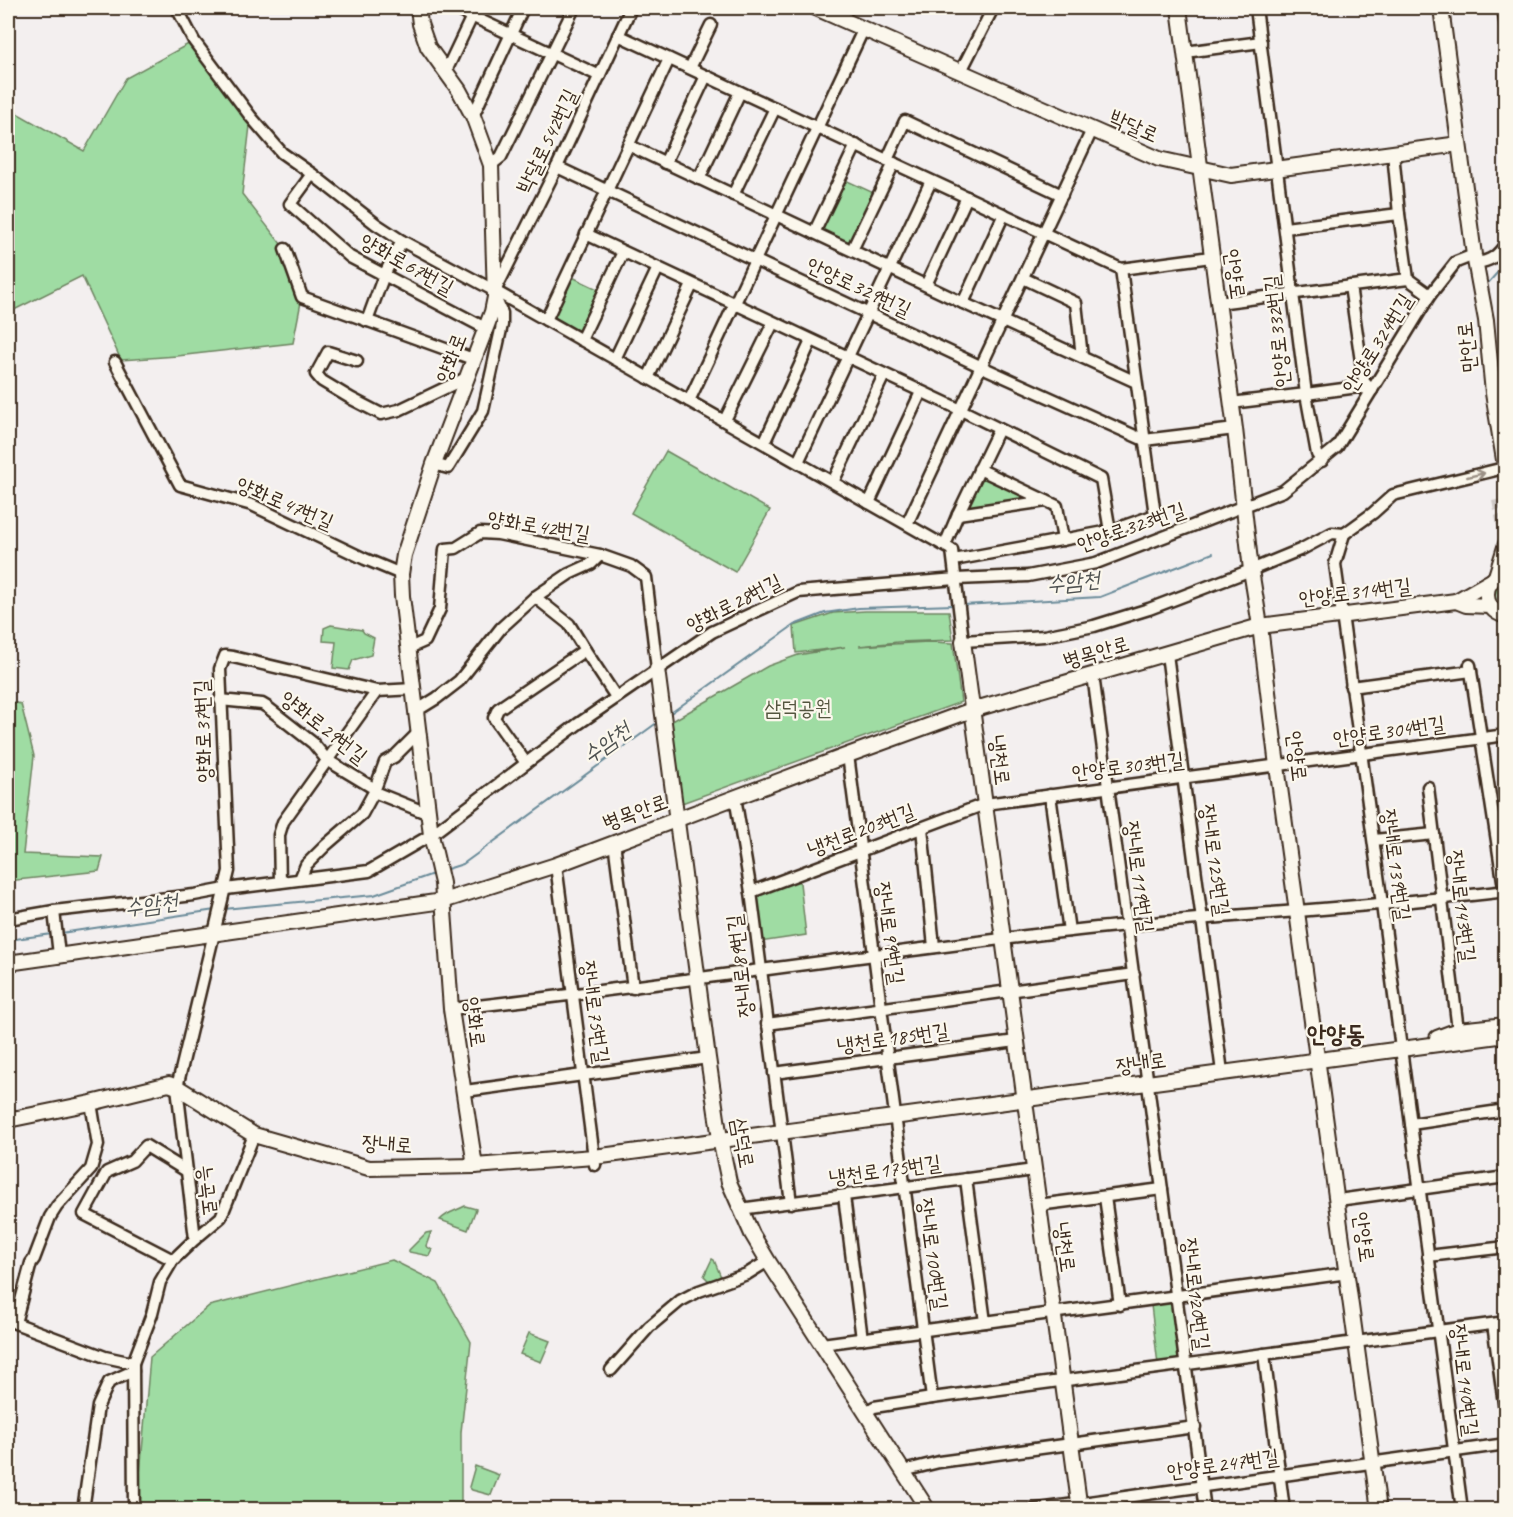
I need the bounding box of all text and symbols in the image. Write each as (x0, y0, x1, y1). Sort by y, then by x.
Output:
street label: 박달로542번길 (511, 84, 583, 197)
street label: 박달로 (1106, 104, 1162, 148)
street label: 양화로67번길 (355, 228, 459, 300)
street label: 안양로 (1219, 247, 1251, 301)
street label: 안양로329번길 (802, 251, 916, 323)
street label: 안양로332번길 (1258, 273, 1296, 388)
street label: 안양로324번길 (1336, 288, 1418, 398)
street label: 만안로 (1451, 320, 1483, 374)
street label: 양화로 (430, 330, 472, 386)
one-way arrow (1466, 469, 1485, 481)
street label: 양화로47번길 (232, 471, 338, 535)
street label: 안양로323번길 (1073, 496, 1189, 558)
street label: 양화로42번길 (486, 505, 592, 547)
water label: 수암천 (1045, 565, 1103, 599)
street label: 양화로28번길 (682, 568, 786, 638)
street label: 안양로314번길 (1297, 572, 1413, 612)
street label: 병목안로 (1060, 630, 1132, 674)
street label: 양화로37번길 (188, 679, 218, 783)
street label: 양화로29번길 (275, 685, 373, 769)
park label: 삼덕공원 (764, 695, 832, 721)
street label: 안양로304번길 (1331, 710, 1447, 752)
water label: 수암천 (577, 715, 638, 770)
street label: 안양로 (1281, 729, 1313, 783)
street label: 냉천로 (984, 733, 1016, 787)
street label: 안양로303번길 (1070, 746, 1186, 786)
street label: 병목안로 (599, 788, 671, 836)
street label: 냉천로203번길 (804, 798, 918, 862)
street label: 장내로125번길 (1194, 802, 1236, 918)
street label: 장내로139번길 (1375, 807, 1417, 923)
street label: 장내로119번길 (1118, 819, 1160, 935)
street label: 장내로143번길 (1442, 848, 1482, 964)
street label: 장내로99번길 (870, 880, 910, 986)
water label: 수암천 (123, 887, 182, 923)
street label: 장내로89번길 (721, 913, 759, 1019)
street label: 장내로75번길 (575, 959, 615, 1065)
street label: 양화로 (459, 995, 491, 1049)
street label: 냉천로185번길 (835, 1017, 951, 1059)
district label: 안양동 (1307, 1019, 1365, 1049)
street label: 장내로 (1114, 1047, 1168, 1079)
street label: 삼덕로 (726, 1116, 760, 1170)
street label: 장내로 (361, 1129, 413, 1159)
street label: 냉천로175번길 (827, 1149, 943, 1191)
street label: 능곡로 (192, 1163, 224, 1217)
street label: 장내로100번길 (912, 1196, 954, 1312)
street label: 안양로 (1348, 1210, 1380, 1264)
street label: 냉천로 (1049, 1220, 1081, 1274)
street label: 장내로120번길 (1176, 1236, 1216, 1352)
street label: 장내로140번길 (1445, 1322, 1485, 1438)
street label: 안양로247번길 (1165, 1443, 1281, 1485)

